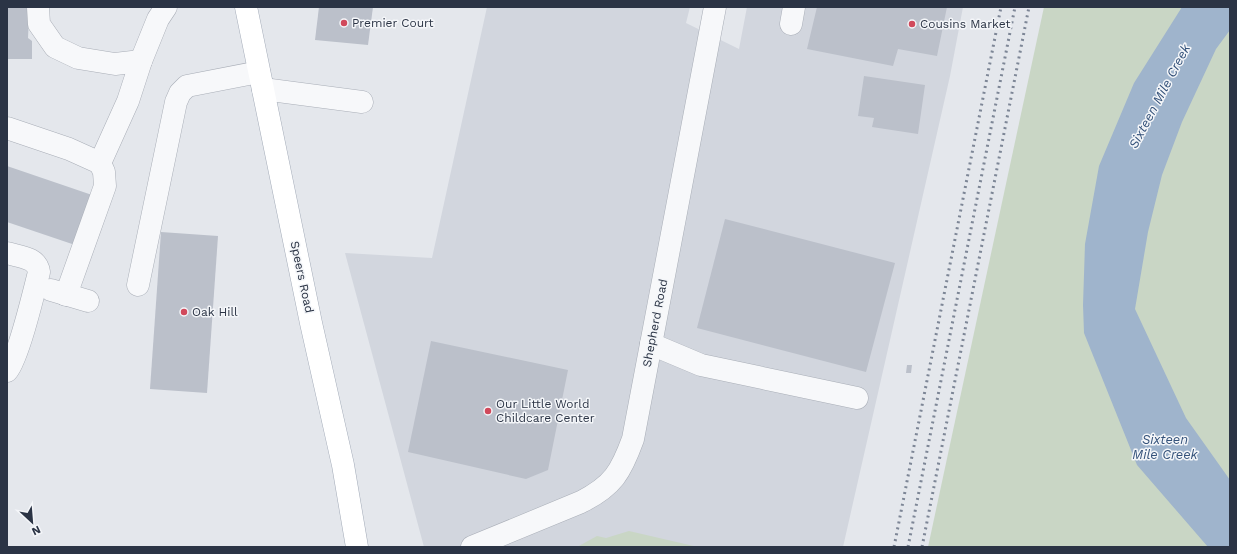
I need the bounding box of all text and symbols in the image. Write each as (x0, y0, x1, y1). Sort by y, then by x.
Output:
place label: Premier Court (352, 16, 434, 30)
place label: Cousins Market (920, 17, 1010, 31)
marker: Premier Court (339, 18, 349, 28)
marker: Cousins Market (907, 19, 917, 29)
water label: Sixteen Mile Creek (1126, 41, 1194, 151)
street label: Speers Road (288, 240, 316, 314)
street label: Shepherd Road (640, 278, 670, 368)
place label: Oak Hill (192, 305, 238, 319)
marker: Oak Hill (179, 307, 189, 317)
place label: Our Little World Childcare Center (496, 397, 595, 425)
marker: Our Little World Childcare Center (483, 406, 493, 416)
water label: Sixteen Mile Creek (1132, 432, 1199, 462)
north arrow (12, 502, 52, 542)
text: N (30, 523, 43, 538)

